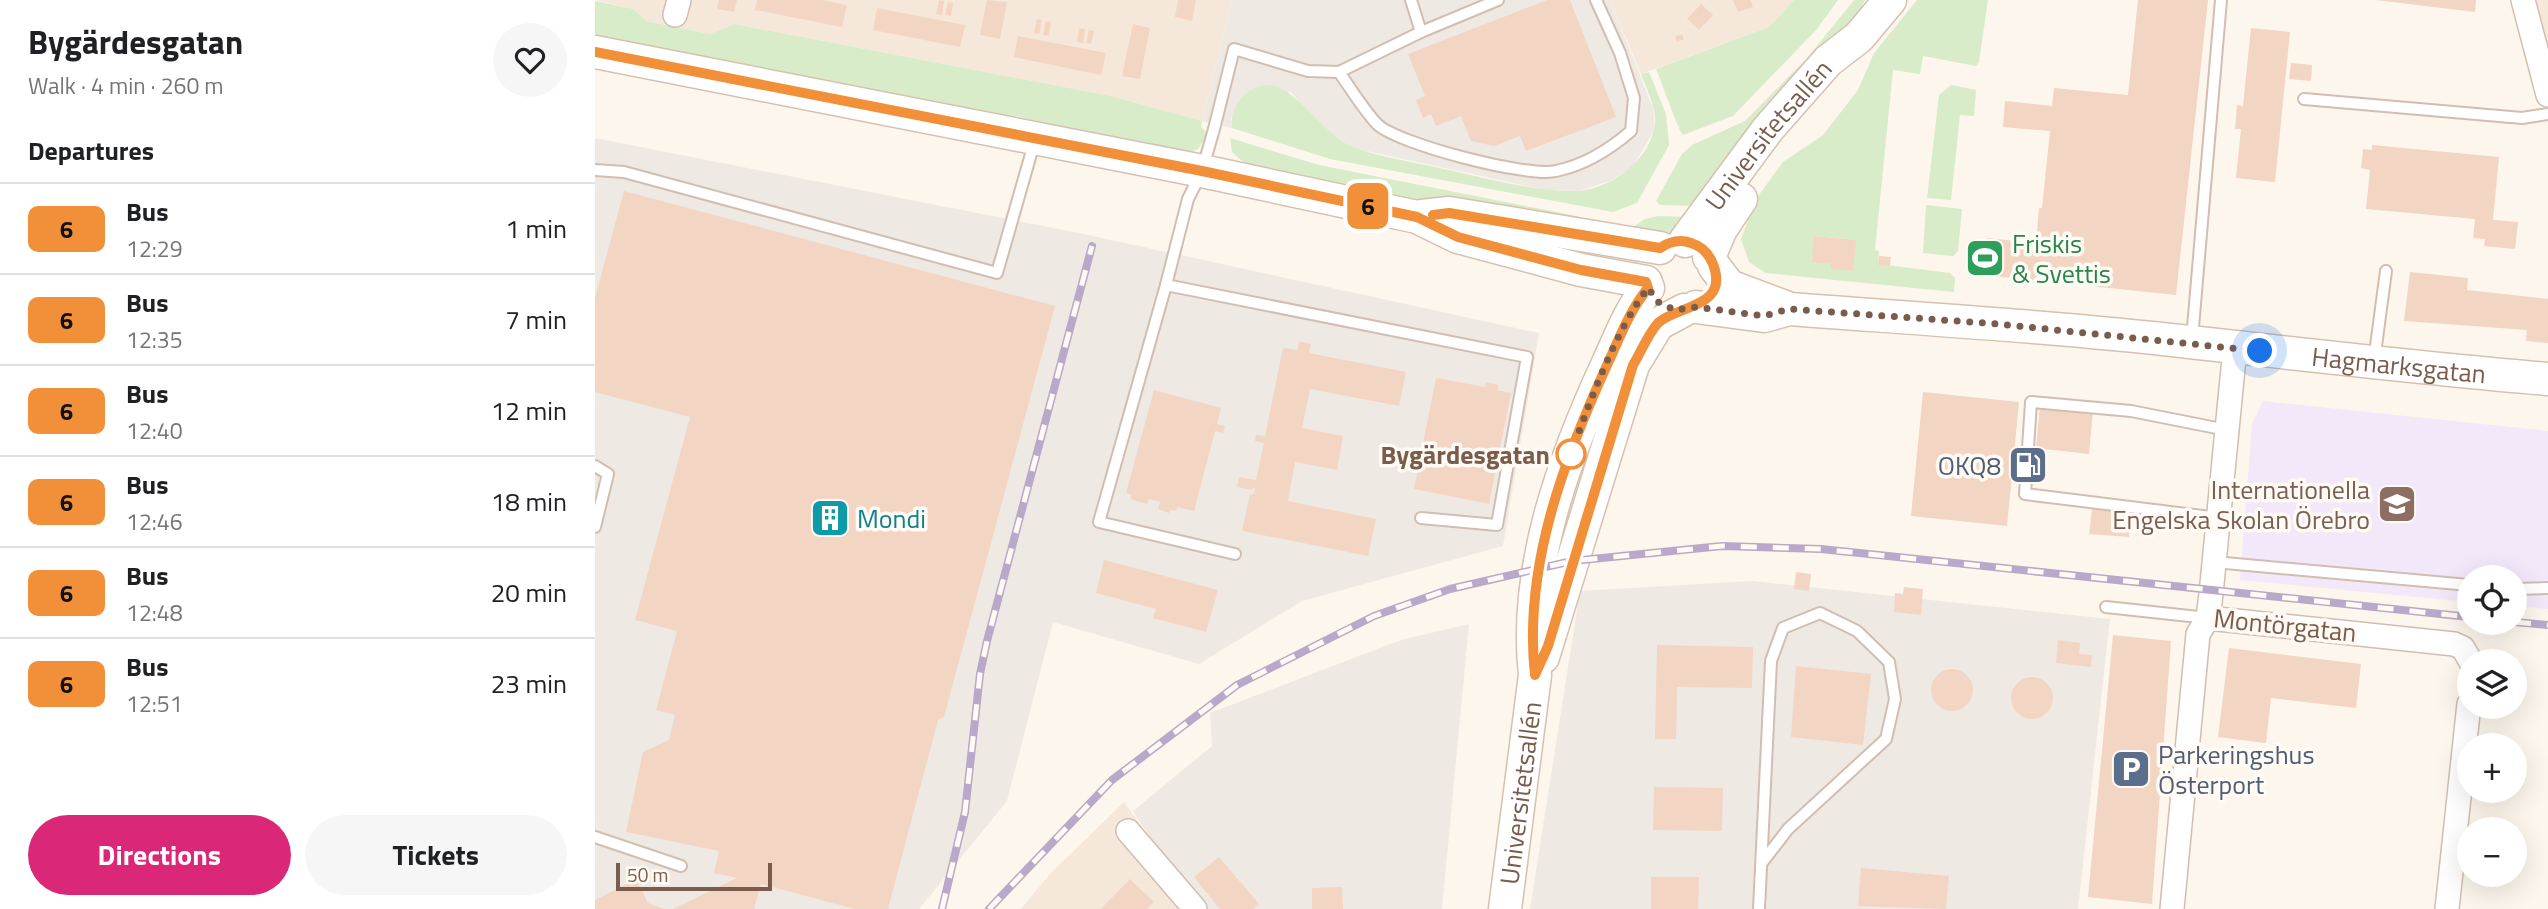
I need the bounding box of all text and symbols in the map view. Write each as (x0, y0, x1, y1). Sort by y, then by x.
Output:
text: Bygärdesgatan (28, 17, 243, 67)
button: heart (493, 23, 567, 97)
street label: Universitetsallén (1695, 50, 1841, 218)
text: Walk · 4 min · 260 m (28, 68, 224, 103)
text: Departures (28, 131, 154, 170)
line badge: 6 (1345, 183, 1391, 229)
text: 6 (1361, 188, 1375, 224)
text: Bus (126, 192, 168, 231)
text: 1 min (505, 209, 567, 248)
text: 6 (60, 211, 73, 247)
place label: Friskis & Svettis (2012, 224, 2111, 293)
text: 12:29 (126, 231, 183, 266)
sports icon: Friskis & Svettis (1964, 237, 2006, 279)
text: Bus (126, 283, 168, 322)
text: 7 min (505, 300, 567, 339)
text: 6 (60, 302, 73, 338)
text: 12:35 (126, 322, 183, 357)
your location (2242, 333, 2277, 368)
street label: Hagmarksgatan (2310, 336, 2488, 393)
text: Bus (126, 374, 168, 413)
text: 12 min (491, 391, 567, 430)
text: 6 (60, 393, 73, 429)
text: 12:40 (126, 413, 183, 448)
place label: Bygärdesgatan (1380, 435, 1550, 474)
marker: Bygärdesgatan (1556, 439, 1586, 469)
fuel station icon: OKQ8 (2007, 444, 2049, 486)
place label: OKQ8 (1938, 446, 2001, 485)
text: Bus (126, 465, 168, 504)
place label: Internationella Engelska Skolan Örebro (2112, 470, 2370, 539)
text: 18 min (491, 482, 567, 521)
school or university icon: Internationella Engelska Skolan Örebro (2376, 483, 2418, 525)
text: 6 (60, 484, 73, 520)
building icon: Mondi (809, 497, 851, 539)
place label: Mondi (857, 499, 926, 538)
text: 12:46 (126, 504, 183, 539)
text: Bus (126, 556, 168, 595)
map controls (2457, 565, 2527, 887)
button: locate (2457, 565, 2527, 635)
text: 20 min (491, 573, 567, 612)
text: 6 (60, 575, 73, 611)
text: 12:48 (126, 595, 183, 630)
street label: Montörgatan (2212, 598, 2358, 652)
text: Bus (126, 647, 168, 686)
button: layers (2457, 649, 2527, 719)
text: 23 min (491, 664, 567, 703)
text: 6 (60, 666, 73, 702)
text: 12:51 (126, 686, 183, 721)
street label: Universitetsallén (1489, 699, 1551, 887)
button: + (2457, 733, 2527, 803)
place label: Parkeringshus Österport (2158, 735, 2315, 804)
parking icon: Parkeringshus Österport (2110, 748, 2152, 790)
button: Directions (28, 815, 291, 895)
button: Tickets (305, 815, 567, 895)
button: − (2457, 817, 2527, 887)
scale bar (616, 860, 772, 892)
text: 50 m (627, 860, 668, 889)

